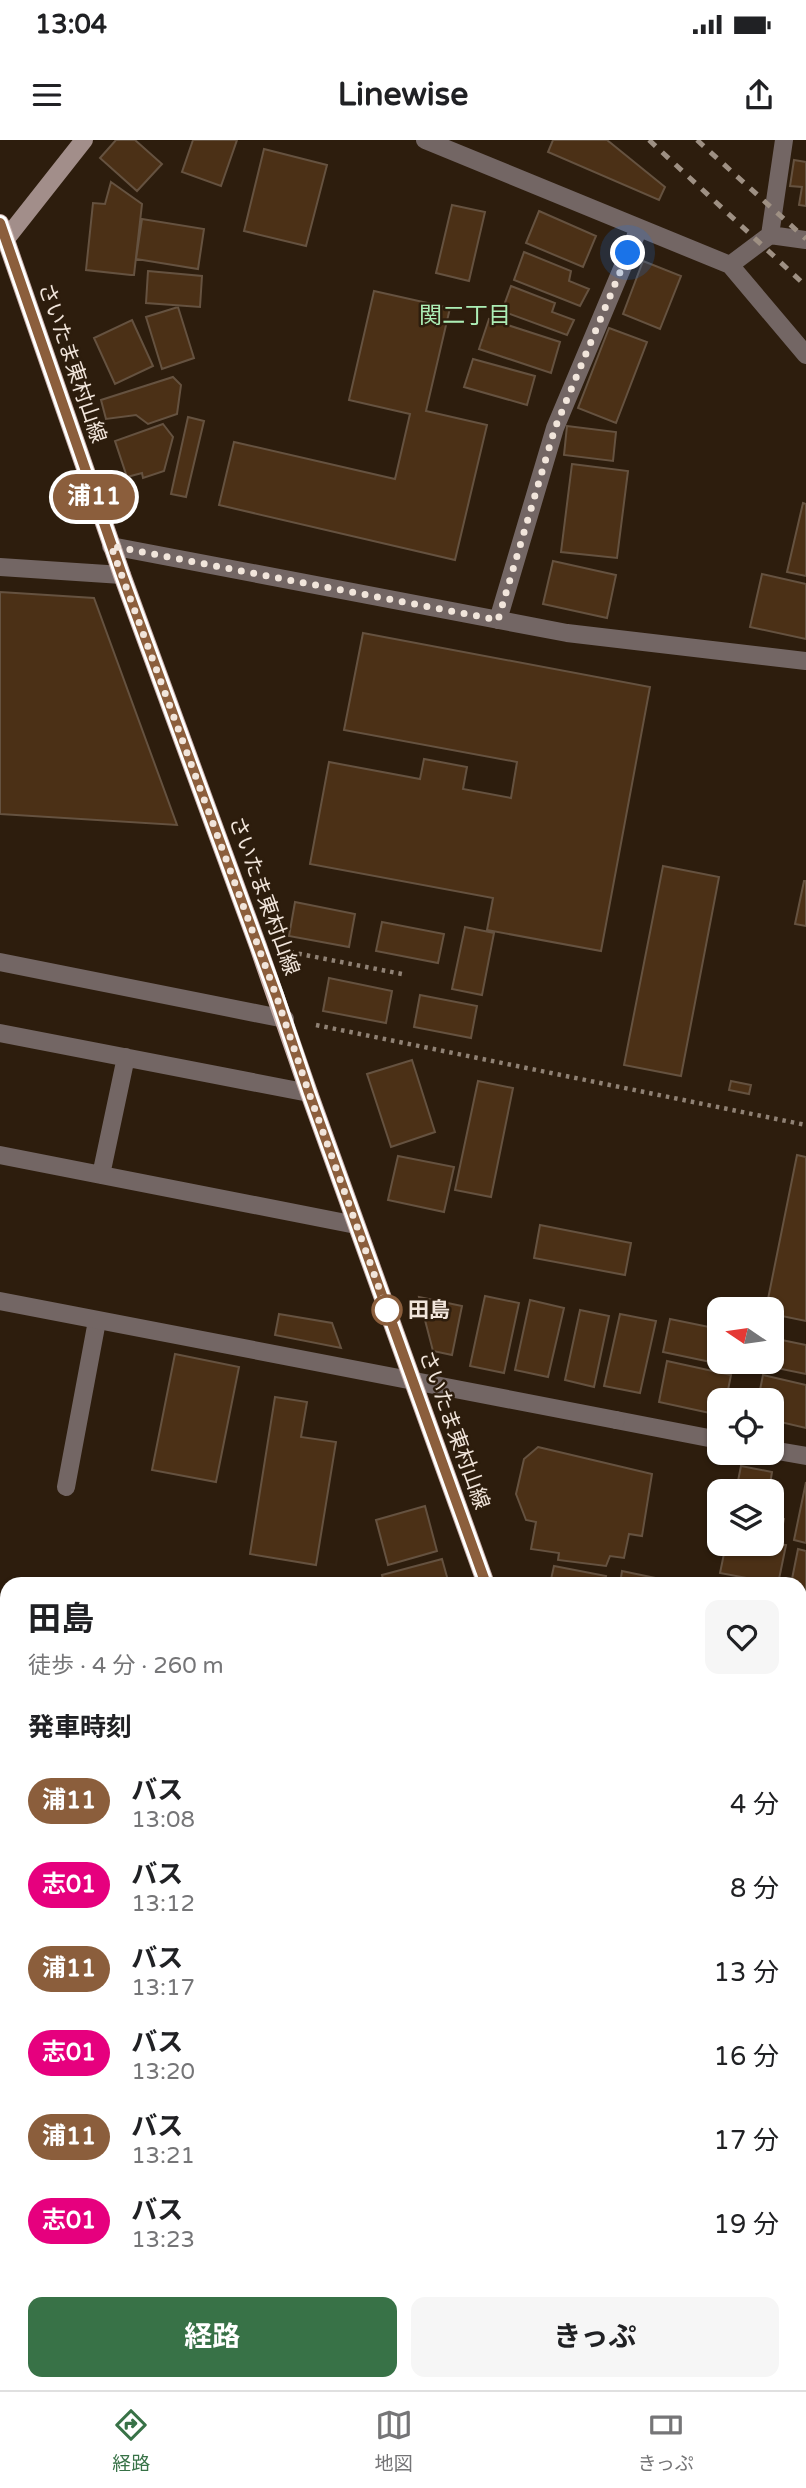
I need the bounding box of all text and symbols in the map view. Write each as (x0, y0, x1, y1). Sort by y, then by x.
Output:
text: 13:04 (35, 9, 107, 40)
icon: menu (28, 76, 66, 114)
text: Linewise (338, 76, 468, 114)
icon: share (740, 76, 778, 114)
your location (610, 235, 645, 270)
street label: さいたま東村山線 (33, 280, 111, 446)
district label: 関二丁目 (419, 302, 511, 330)
line badge: 浦11 (54, 474, 134, 520)
text: 浦11 (67, 482, 121, 511)
street label: さいたま東村山線 (224, 813, 304, 979)
marker: 田島 (372, 1295, 402, 1325)
north arrow (707, 1297, 784, 1374)
map controls (707, 1297, 784, 1556)
place label: 田島 (408, 1298, 450, 1323)
street label: さいたま東村山線 (414, 1347, 494, 1513)
button: locate (707, 1388, 784, 1465)
button: layers (707, 1479, 784, 1556)
text: 田島 (28, 1600, 94, 1639)
button: heart (705, 1600, 779, 1674)
text: 徒歩 · 4 分 · 260 m (28, 1652, 224, 1680)
text: 発車時刻 (28, 1712, 132, 1743)
text: バス (131, 1775, 183, 1806)
text: 浦11 (42, 1786, 96, 1815)
text: 4 分 (730, 1789, 779, 1820)
text: 13:08 (131, 1806, 195, 1834)
text: バス (131, 1859, 183, 1890)
text: 志01 (42, 1870, 96, 1899)
text: 8 分 (730, 1873, 779, 1904)
text: 13:12 (131, 1890, 195, 1918)
text: バス (131, 1943, 183, 1974)
text: 浦11 (42, 1954, 96, 1983)
text: 13 分 (714, 1957, 779, 1988)
text: 13:17 (131, 1974, 195, 2002)
text: バス (131, 2027, 183, 2058)
text: 志01 (42, 2038, 96, 2067)
text: 16 分 (714, 2041, 779, 2072)
text: 13:20 (131, 2058, 195, 2086)
text: バス (131, 2111, 183, 2142)
text: 浦11 (42, 2122, 96, 2151)
text: 17 分 (714, 2125, 779, 2156)
text: 13:21 (131, 2142, 195, 2170)
text: バス (131, 2195, 183, 2226)
text: 志01 (42, 2206, 96, 2235)
text: 19 分 (714, 2209, 779, 2240)
text: 13:23 (131, 2226, 195, 2254)
button: 経路 (28, 2297, 397, 2377)
button: きっぷ (411, 2297, 779, 2377)
tab: 経路 (112, 2406, 150, 2475)
tab: 地図 (375, 2406, 413, 2475)
tab: きっぷ (637, 2406, 694, 2475)

